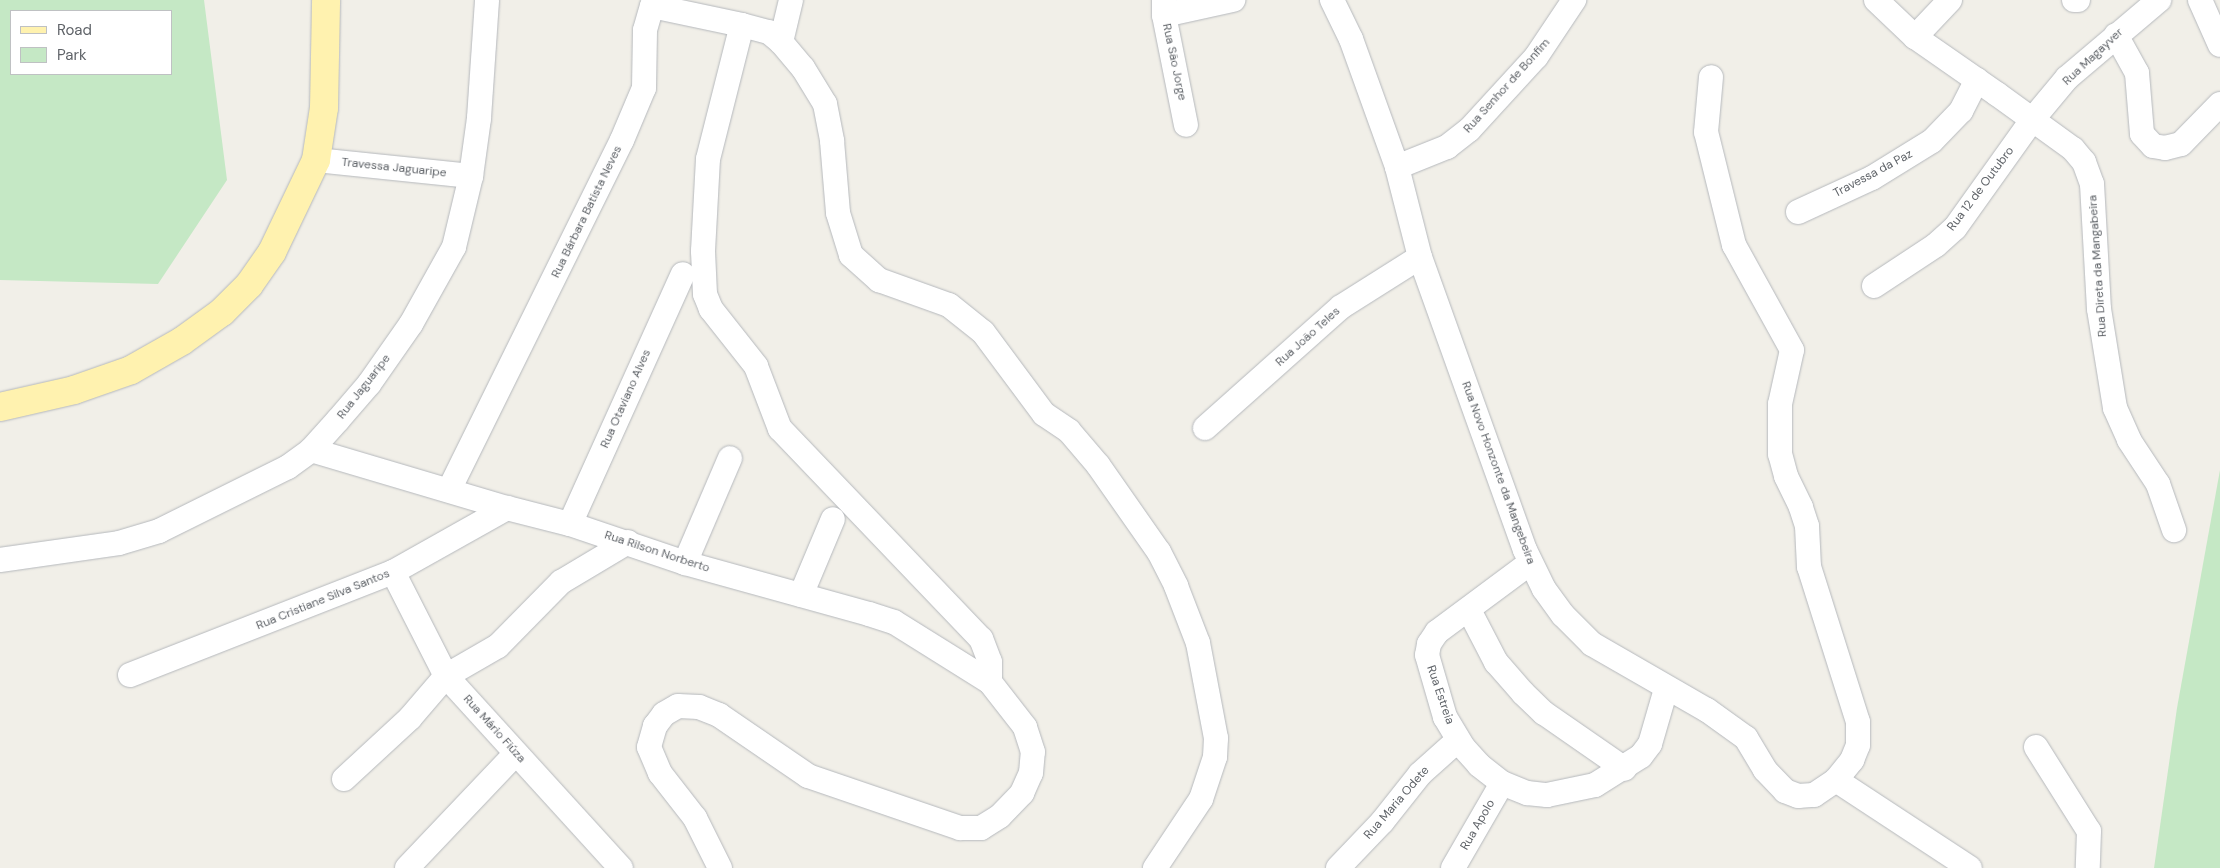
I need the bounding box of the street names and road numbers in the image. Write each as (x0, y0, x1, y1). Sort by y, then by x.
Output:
street label: Rua São Jorge (1159, 22, 1189, 102)
street label: Rua Magayver (2060, 25, 2126, 89)
street label: Rua Senhor de Bonfim (1461, 36, 1553, 136)
street label: Rua Bárbara Batista Neves (549, 144, 625, 280)
street label: Rua 12 de Outubro (1945, 144, 2017, 234)
street label: Travessa da Paz (1831, 147, 1915, 201)
street label: Travessa Jaguaripe (341, 155, 447, 181)
street label: Rua Direta da Mangabeira (2086, 195, 2110, 337)
street label: Rua João Teles (1273, 304, 1343, 370)
street label: Rua Otaviano Alves (598, 347, 654, 451)
street label: Rua Jaguaripe (334, 352, 394, 422)
street label: Rua Novo Honzonte da Mangebeira (1458, 380, 1538, 566)
street label: Rua Rilson Norberto (603, 528, 711, 576)
street label: Rua Cristiane Silva Santos (254, 567, 392, 633)
street label: Rua Estreia (1423, 664, 1457, 726)
street label: Rua Mário Fiúza (460, 692, 528, 766)
street label: Rua Maria Odete (1361, 763, 1433, 843)
street label: Rua Apolo (1458, 797, 1498, 853)

